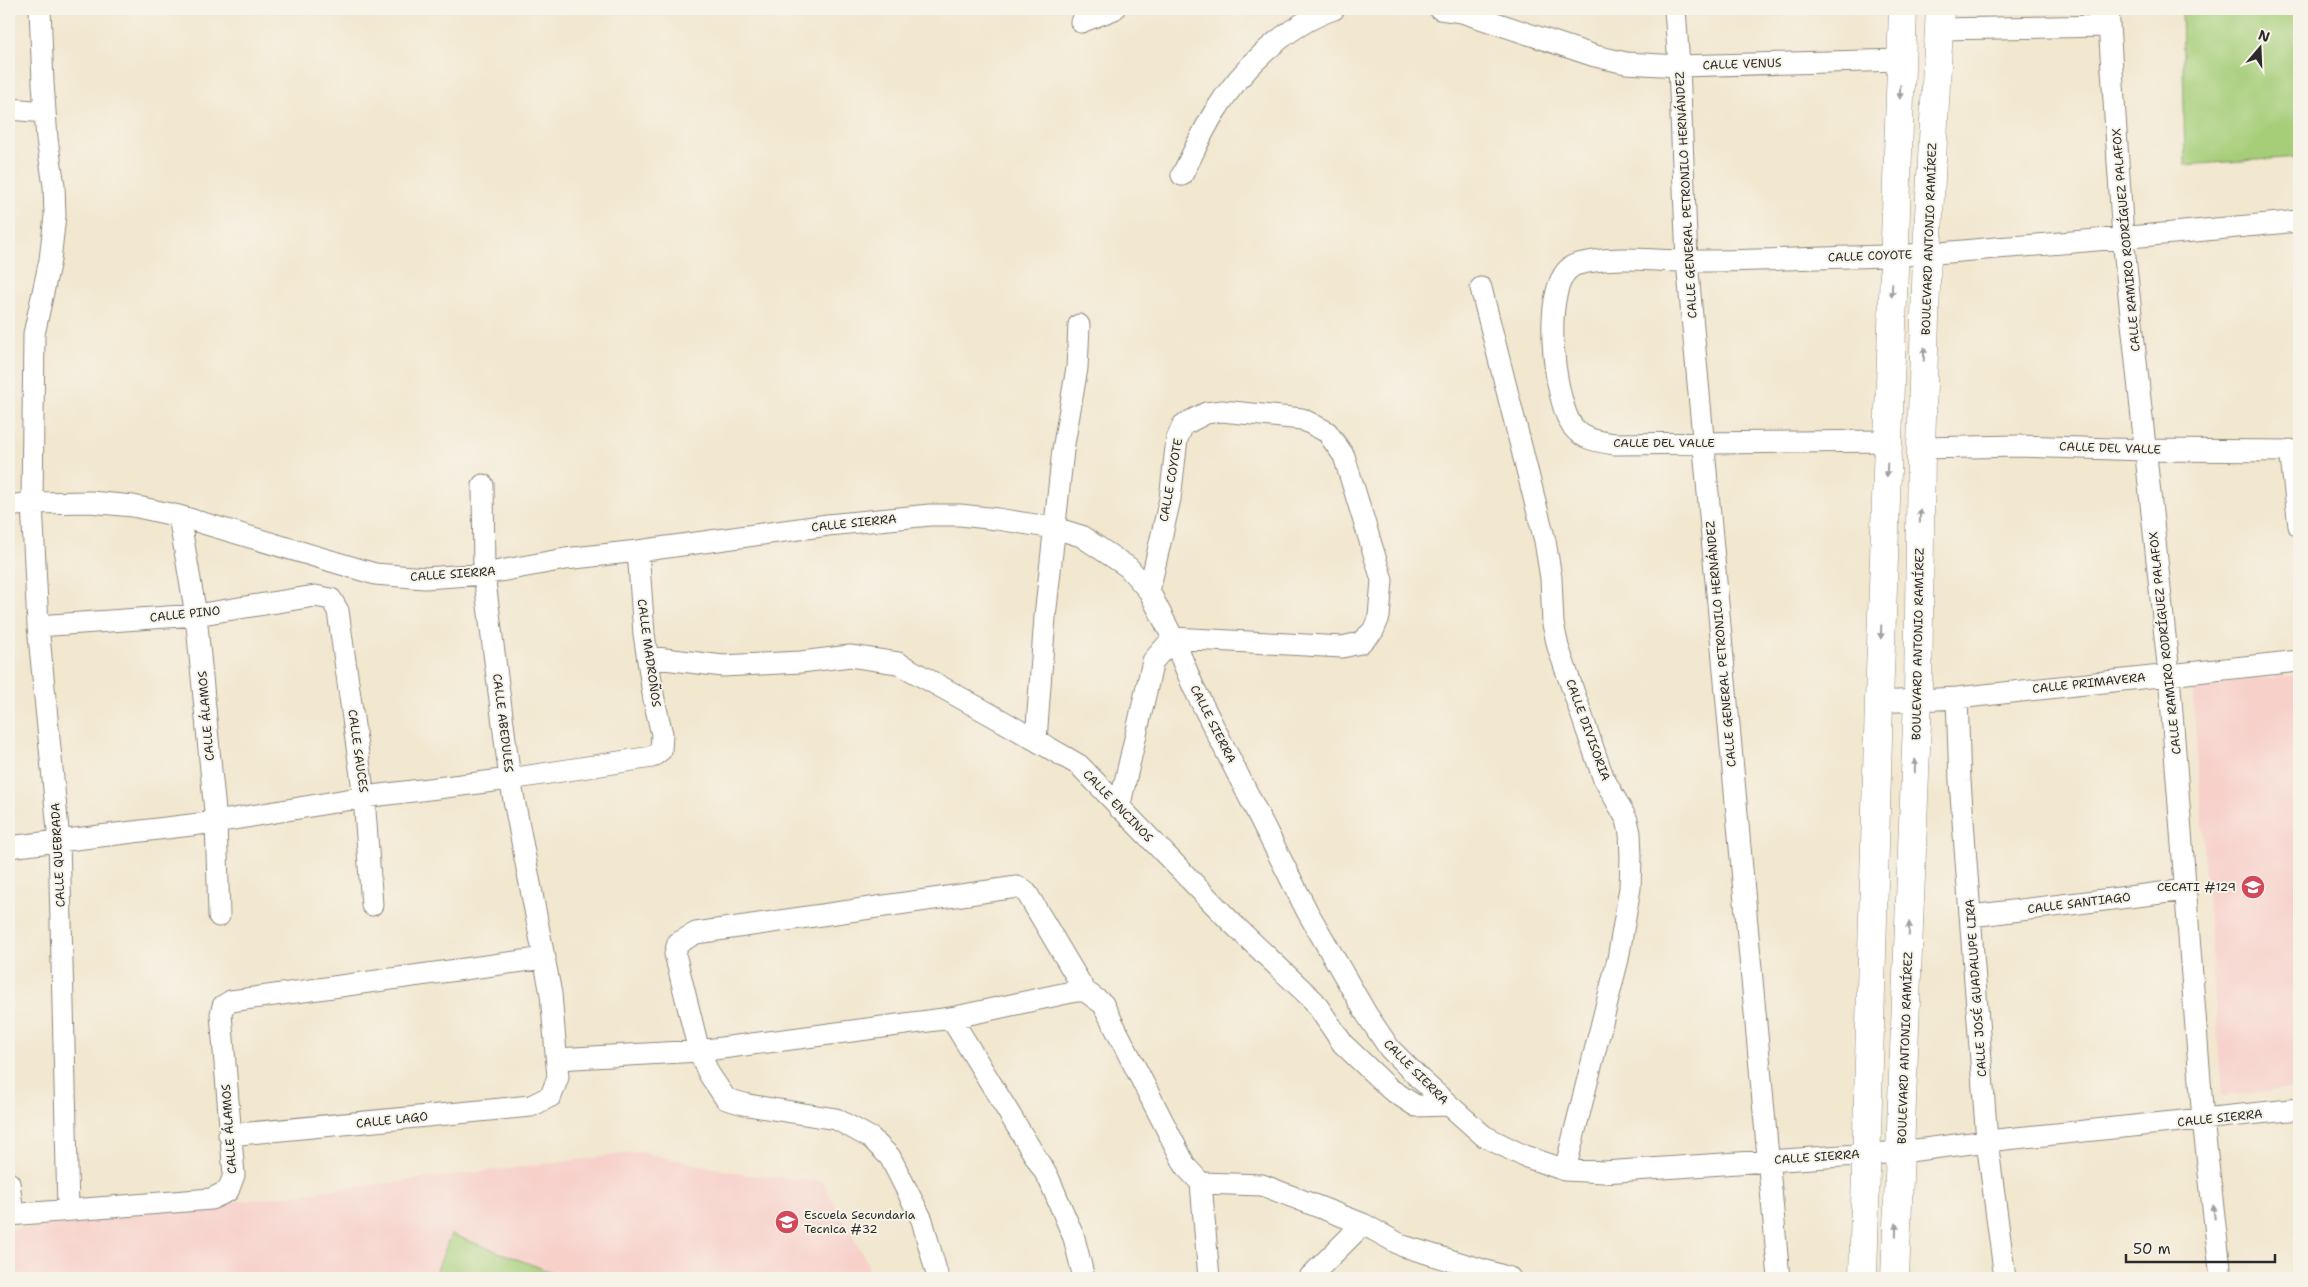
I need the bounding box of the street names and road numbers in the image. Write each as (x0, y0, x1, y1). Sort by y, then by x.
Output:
street label: CALLE VENUS (1702, 55, 1782, 73)
street label: CALLE GENERAL PETRONILO HERNÁNDEZ (1672, 71, 1700, 319)
street label: CALLE RAMIRO RODRÍGUEZ PALAFOX (2108, 128, 2144, 352)
street label: BOULEVARD ANTONIO RAMÍREZ (1918, 143, 1940, 335)
street label: CALLE COYOTE (1828, 247, 1912, 265)
street label: CALLE DEL VALLE (1613, 435, 1715, 451)
street label: CALLE COYOTE (1156, 437, 1186, 523)
street label: CALLE DEL VALLE (2059, 438, 2161, 458)
street label: CALLE SIERRA (811, 511, 898, 535)
street label: CALLE GENERAL PETRONILO HERNÁNDEZ (1702, 520, 1740, 768)
street label: CALLE RAMIRO RODRÍGUEZ PALAFOX (2145, 531, 2185, 755)
street label: BOULEVARD ANTONIO RAMÍREZ (1908, 548, 1928, 740)
street label: CALLE SIERRA (410, 563, 497, 585)
street label: CALLE MADROÑOS (633, 598, 665, 708)
street label: CALLE PINO (149, 602, 221, 626)
street label: CALLE PRIMAVERA (2032, 669, 2147, 697)
street label: CALLE ÁLAMOS (194, 670, 218, 762)
street label: CALLE ABEDULES (489, 673, 517, 774)
street label: CALLE DIVISORIA (1562, 677, 1614, 783)
street label: CALLE SIERRA (1186, 682, 1240, 766)
street label: CALLE SAUCES (344, 708, 372, 794)
street label: CALLE ENCINOS (1079, 766, 1157, 846)
street label: CALLE QUEBRADA (47, 802, 69, 908)
street label: CALLE SANTIAGO (2026, 889, 2132, 917)
street label: CALLE JOSÉ GUADALUPE LIRA (1962, 898, 1990, 1078)
street label: BOULEVARD ANTONIO RAMÍREZ (1894, 952, 1916, 1144)
street label: CALLE SIERRA (1380, 1036, 1452, 1108)
street label: CALLE ÁLAMOS (218, 1083, 240, 1175)
street label: CALLE SIERRA (2177, 1106, 2264, 1130)
street label: CALLE LAGO (355, 1108, 429, 1132)
street label: CALLE SIERRA (1774, 1146, 1861, 1168)

